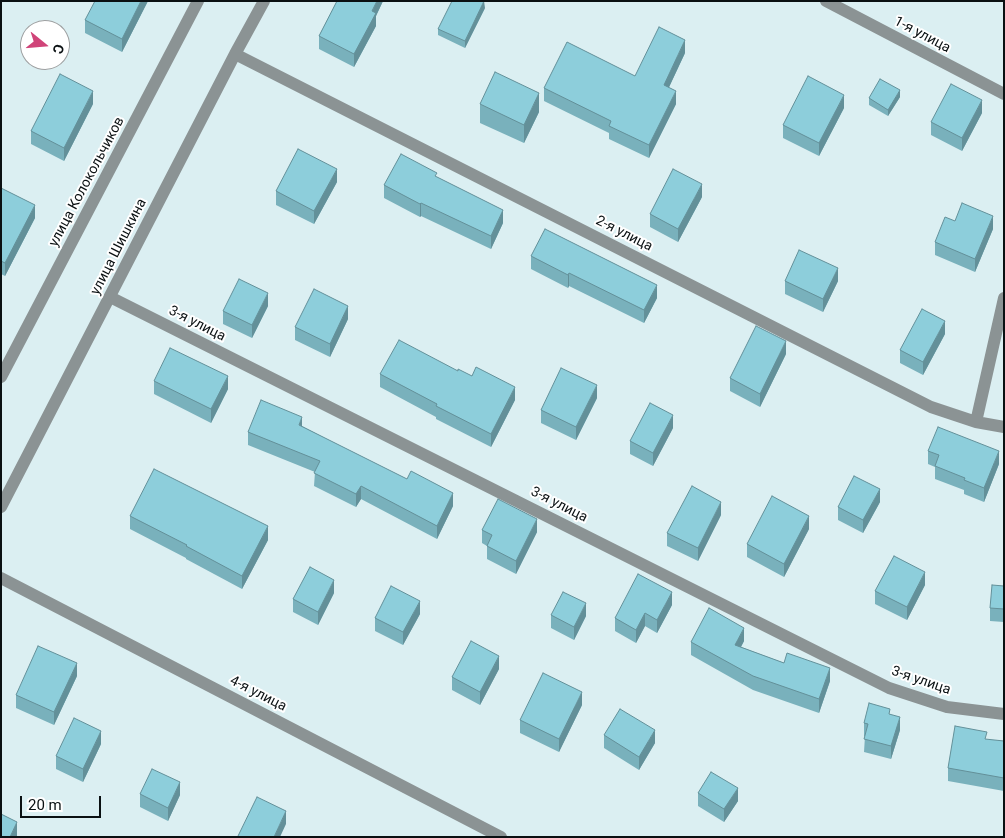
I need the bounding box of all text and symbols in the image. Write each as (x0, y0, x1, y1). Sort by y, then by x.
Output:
street label: 1-я улица (891, 13, 953, 57)
north arrow (20, 20, 70, 70)
text: С (49, 42, 67, 56)
street label: улица Колокольчиков (46, 114, 128, 250)
street label: улица Шишкина (87, 196, 151, 298)
street label: 2-я улица (593, 213, 655, 255)
street label: 3-я улица (166, 303, 228, 345)
street label: 3-я улица (528, 484, 590, 526)
street label: 3-я улица (889, 663, 953, 699)
street label: 4-я улица (227, 673, 289, 715)
scale bar (22, 786, 104, 818)
text: 20 m (28, 796, 62, 814)

